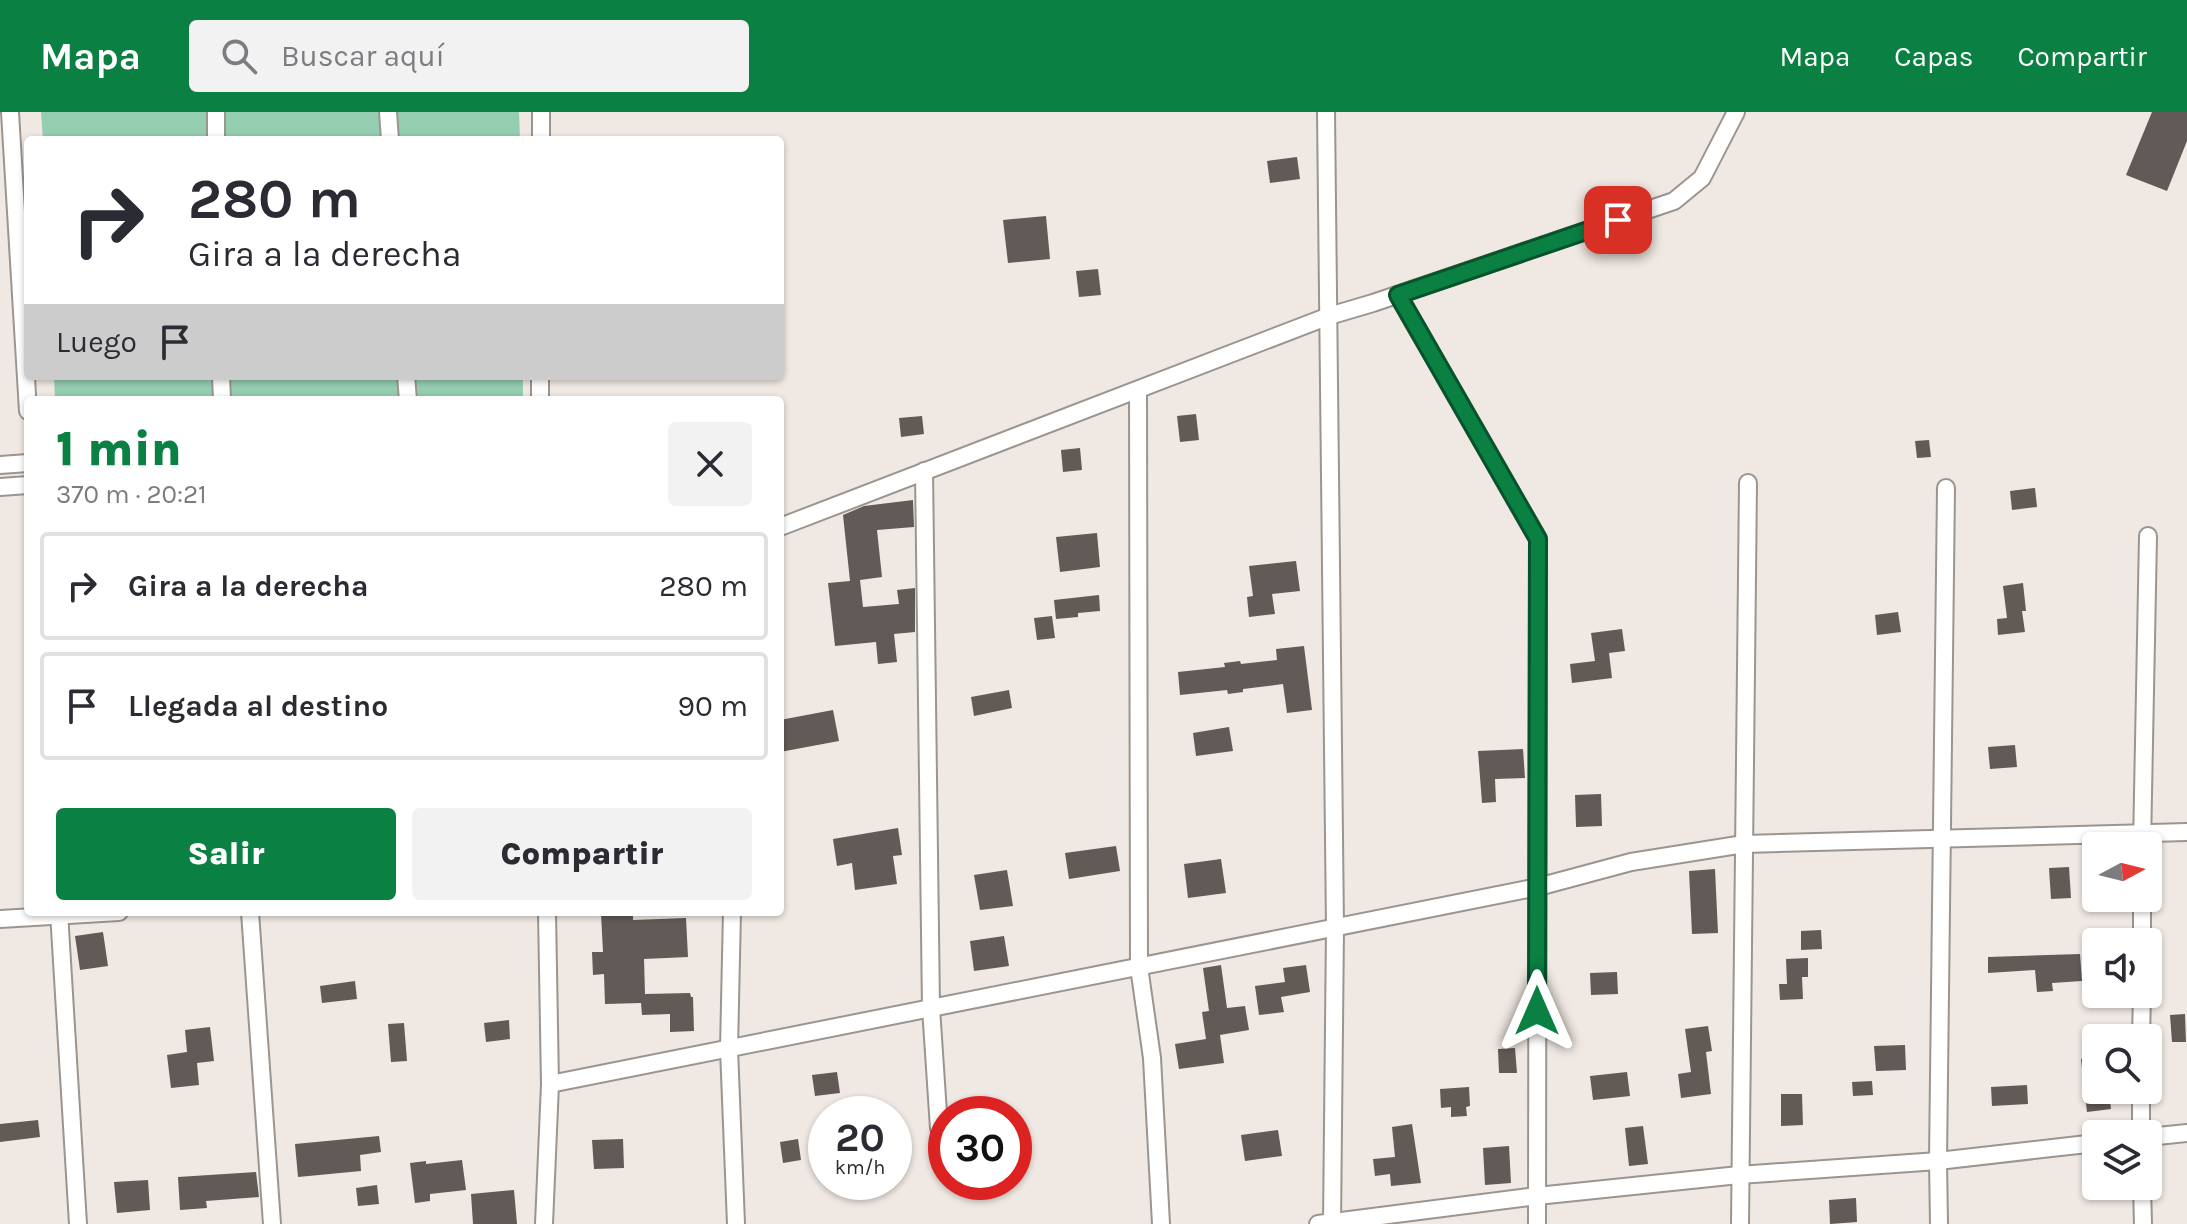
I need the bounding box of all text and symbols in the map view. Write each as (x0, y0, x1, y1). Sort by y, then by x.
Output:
search box (189, 20, 749, 92)
text: Mapa (40, 34, 141, 79)
icon: search (217, 34, 261, 78)
text: Buscar aquí (281, 38, 445, 74)
text: Mapa (1779, 40, 1850, 73)
text: Capas (1894, 40, 1973, 73)
text: Compartir (2017, 40, 2147, 73)
text: 280 m (188, 166, 361, 231)
icon: right (56, 168, 160, 272)
pin (1584, 186, 1652, 254)
icon: arrive (1596, 198, 1640, 242)
text: Gira a la derecha (188, 233, 462, 275)
icon: arrive (153, 320, 197, 364)
text: Luego (56, 324, 137, 360)
text: 1 min (56, 421, 182, 477)
button: close (668, 422, 752, 506)
text: 370 m · 20:21 (56, 479, 207, 510)
icon: right (60, 564, 104, 608)
text: Gira a la derecha (128, 568, 369, 604)
text: 280 m (659, 568, 748, 604)
icon: arrive (60, 684, 104, 728)
text: Llegada al destino (128, 688, 388, 724)
text: 90 m (678, 688, 748, 724)
button: Salir (56, 808, 396, 900)
button: Compartir (412, 808, 752, 900)
north arrow (2082, 832, 2162, 912)
map controls (2082, 832, 2162, 1200)
button: sound (2082, 928, 2162, 1008)
position arrow (1495, 969, 1579, 1053)
button: search (2082, 1024, 2162, 1104)
speed limit sign: 30 (928, 1096, 1032, 1200)
text: 20 (835, 1114, 885, 1161)
button: layers (2082, 1120, 2162, 1200)
text: km/h (835, 1156, 885, 1179)

